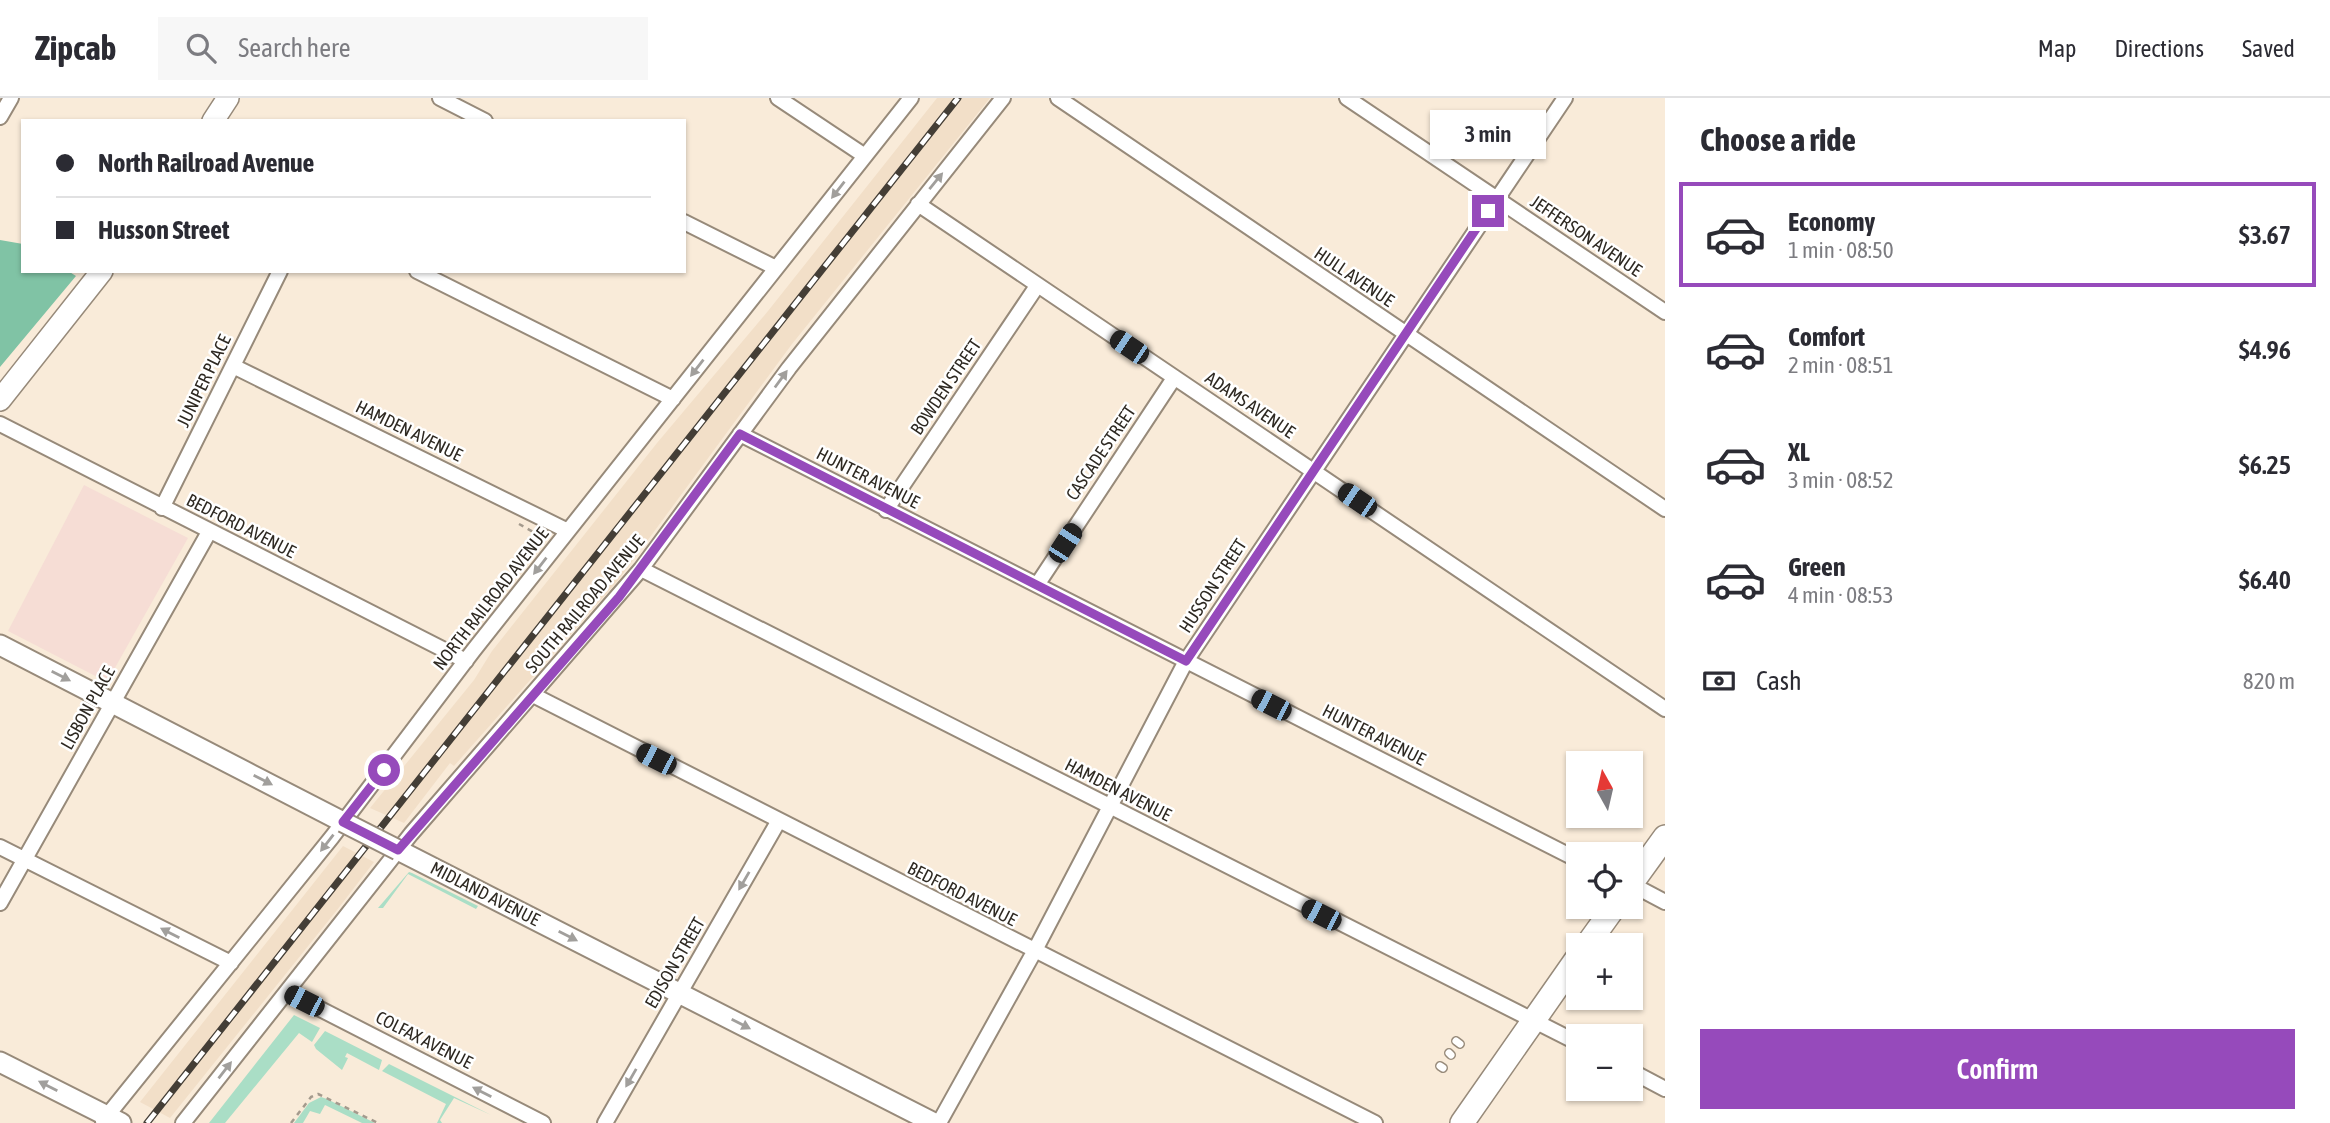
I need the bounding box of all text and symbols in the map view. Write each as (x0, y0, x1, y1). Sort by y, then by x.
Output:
search box (158, 17, 648, 80)
text: Zipcab (35, 29, 116, 67)
icon: search (182, 29, 220, 67)
text: Search here (238, 33, 350, 63)
text: Map (2038, 35, 2076, 62)
text: Directions (2114, 35, 2204, 62)
text: Saved (2242, 35, 2295, 62)
callout: 3 min (1430, 109, 1546, 158)
text: 3 min (1465, 121, 1511, 147)
text: Choose a ride (1700, 121, 1856, 158)
text: North Railroad Avenue (98, 148, 314, 178)
one-way arrow (929, 172, 943, 190)
one-way arrow (831, 180, 846, 198)
street label: JEFFERSON AVENUE (1527, 191, 1646, 281)
route end (1472, 195, 1504, 227)
icon: car (1704, 203, 1767, 266)
text: Economy (1788, 207, 1875, 237)
text: Husson Street (98, 215, 229, 245)
text: $3.67 (2239, 220, 2291, 250)
text: 1 min · 08:50 (1788, 237, 1894, 263)
street label: HULL AVENUE (1311, 242, 1398, 311)
icon: car (1704, 318, 1767, 381)
text: Comfort (1788, 322, 1865, 352)
car (1106, 327, 1153, 367)
street label: JUNIPER PLACE (172, 331, 235, 430)
street label: BOWDEN STREET (906, 335, 985, 438)
text: $4.96 (2239, 335, 2291, 365)
text: 2 min · 08:51 (1788, 352, 1894, 378)
one-way arrow (690, 360, 705, 377)
street label: ADAMS AVENUE (1201, 367, 1299, 442)
one-way arrow (773, 370, 787, 388)
street label: HAMDEN AVENUE (352, 396, 466, 466)
street label: CASCADE STREET (1061, 401, 1140, 504)
icon: car (1704, 433, 1767, 496)
text: XL (1788, 437, 1810, 467)
street label: HUNTER AVENUE (813, 443, 923, 513)
text: $6.25 (2239, 450, 2291, 480)
text: 3 min · 08:52 (1788, 467, 1894, 493)
car (1334, 480, 1381, 520)
street label: BEDFORD AVENUE (183, 489, 300, 562)
car (1045, 520, 1086, 566)
street label: NORTH RAILROAD AVENUE (428, 523, 553, 674)
street label: SOUTH RAILROAD AVENUE (521, 530, 649, 677)
street label: HUSSON STREET (1175, 535, 1251, 637)
icon: car (1704, 548, 1767, 611)
text: Green (1788, 552, 1846, 582)
one-way arrow (533, 556, 548, 574)
text: $6.40 (2239, 565, 2291, 595)
text: 4 min · 08:53 (1788, 582, 1894, 608)
street label: LISBON PLACE (56, 662, 119, 753)
icon: cash (1700, 662, 1738, 700)
text: Cash (1756, 666, 1802, 696)
text: 820 m (2243, 668, 2295, 694)
one-way arrow (51, 671, 71, 682)
car (1248, 686, 1295, 724)
street label: HUNTER AVENUE (1319, 700, 1429, 770)
car (633, 740, 680, 778)
north arrow (1566, 751, 1643, 828)
map controls (1566, 751, 1643, 1101)
route start (368, 754, 400, 786)
street label: HAMDEN AVENUE (1062, 754, 1175, 825)
one-way arrow (253, 775, 273, 786)
one-way arrow (320, 834, 335, 852)
button: locate (1566, 842, 1643, 919)
street label: MIDLAND AVENUE (427, 857, 544, 930)
street label: BEDFORD AVENUE (904, 857, 1021, 930)
one-way arrow (738, 872, 750, 891)
car (1298, 896, 1345, 934)
street label: EDISON STREET (640, 914, 709, 1012)
one-way arrow (160, 927, 180, 938)
one-way arrow (558, 931, 578, 942)
button: + (1566, 933, 1643, 1010)
car (281, 982, 328, 1020)
street label: COLFAX AVENUE (373, 1006, 476, 1073)
one-way arrow (731, 1018, 751, 1030)
button: − (1566, 1024, 1643, 1101)
button: Confirm (1700, 1029, 2295, 1109)
one-way arrow (217, 1061, 232, 1078)
one-way arrow (625, 1069, 637, 1088)
one-way arrow (38, 1080, 58, 1091)
one-way arrow (472, 1086, 492, 1097)

